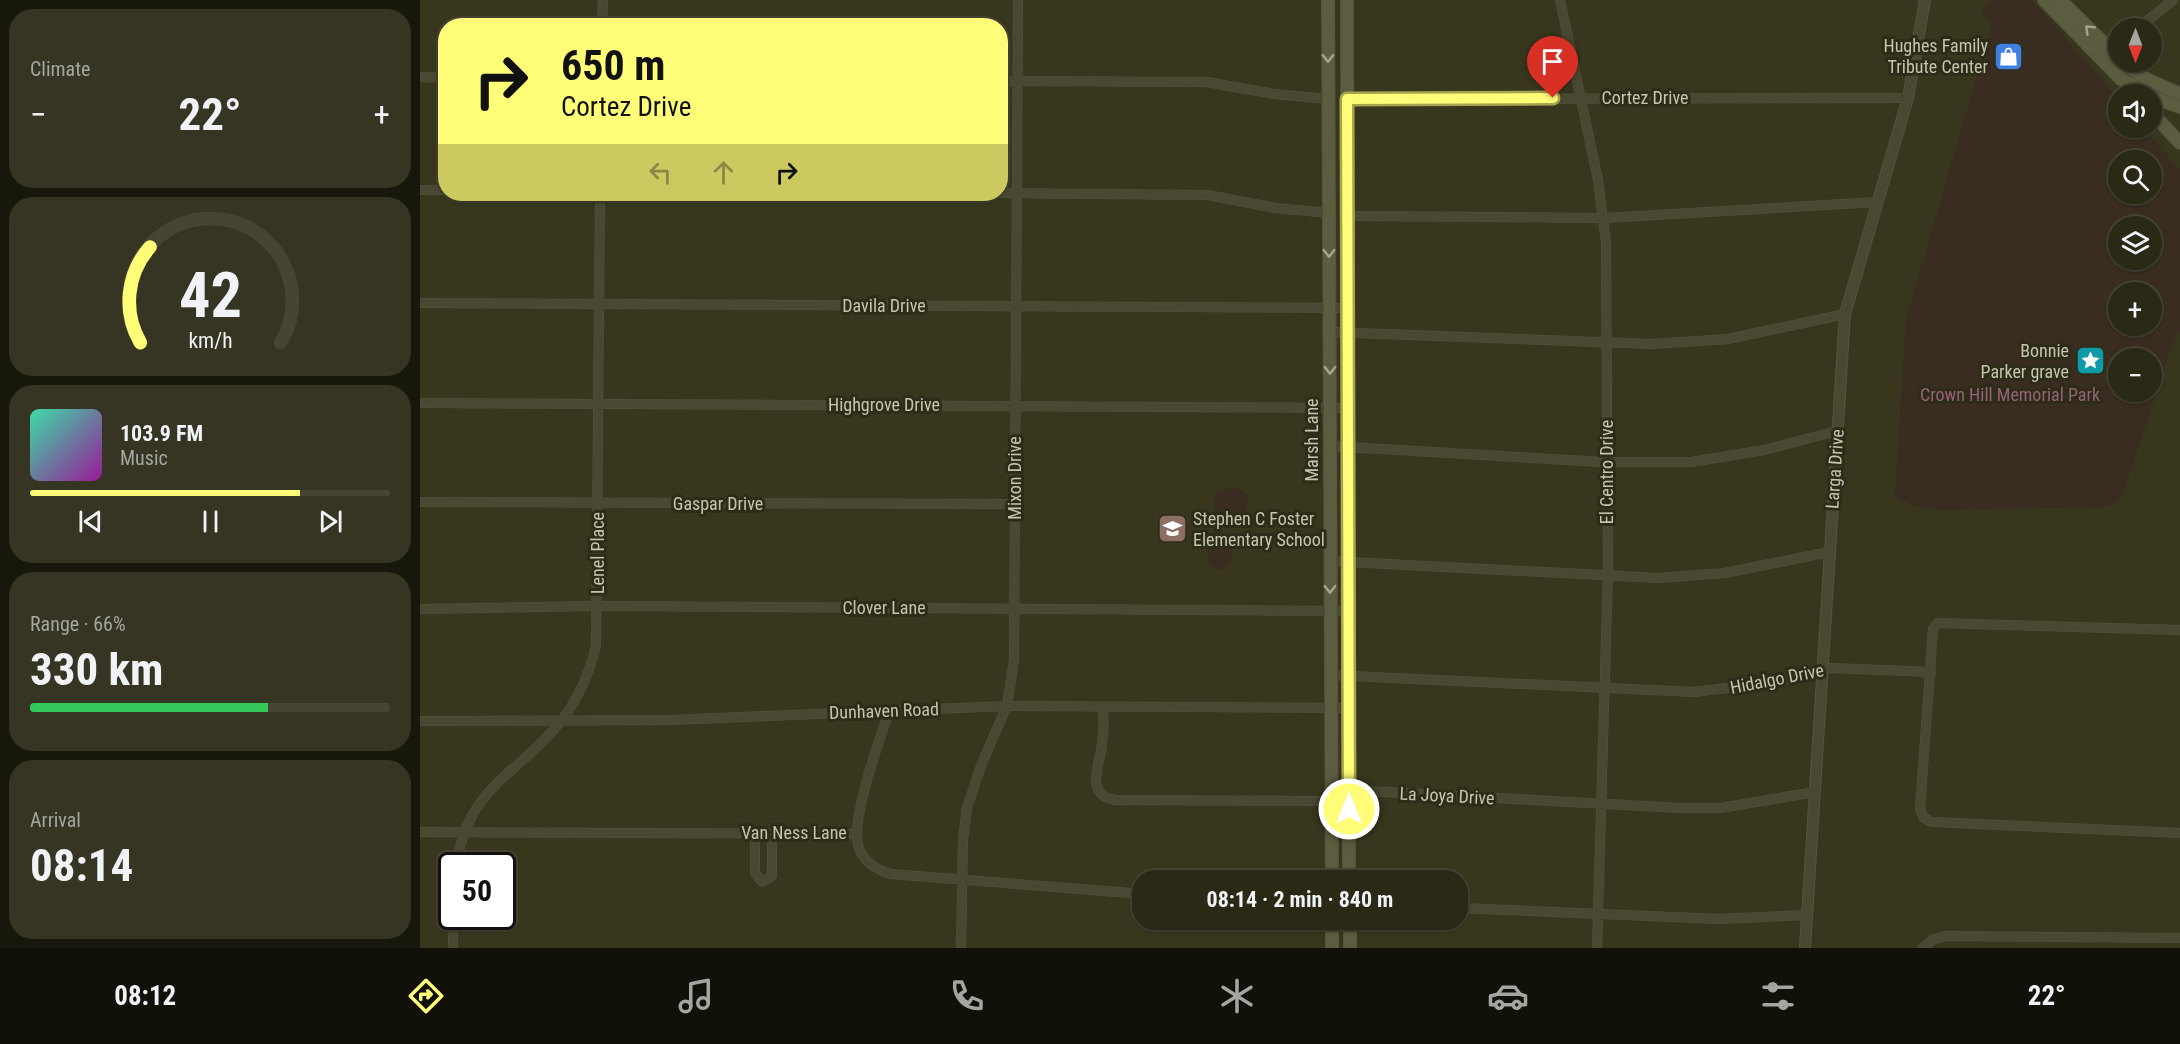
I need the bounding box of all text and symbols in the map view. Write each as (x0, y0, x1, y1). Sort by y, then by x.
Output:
north arrow (2108, 18, 2162, 72)
map controls (2108, 18, 2162, 402)
one-way arrow (2085, 25, 2096, 35)
place label: Hughes Family Tribute Center (1883, 35, 1989, 77)
pin (1527, 36, 1578, 98)
shop icon: Hughes Family Tribute Center (1993, 40, 2025, 72)
text: 650 m (561, 41, 666, 90)
icon: right (462, 42, 540, 120)
icon: arrive (1536, 45, 1569, 78)
one-way arrow (1322, 54, 1334, 63)
text: Climate (30, 57, 90, 81)
button: sound (2108, 84, 2162, 138)
street label: Cortez Drive (1602, 87, 1688, 108)
text: 22° (179, 88, 242, 141)
text: Cortez Drive (561, 91, 691, 123)
text: − (30, 95, 47, 134)
text: + (374, 95, 390, 134)
button: search (2108, 150, 2162, 204)
icon: left (644, 156, 677, 189)
icon: ahead (707, 156, 740, 189)
icon: right (770, 156, 803, 189)
button: layers (2108, 216, 2162, 270)
one-way arrow (1323, 249, 1335, 258)
text: 42 (178, 259, 242, 332)
button: + (2108, 282, 2162, 336)
street label: Davila Drive (842, 295, 926, 316)
text: km/h (188, 329, 232, 354)
place label: Bonnie Parker grave (1981, 340, 2069, 382)
place icon: Bonnie Parker grave (2074, 345, 2106, 377)
button: − (2108, 348, 2162, 402)
one-way arrow (1323, 365, 1336, 374)
park label: Crown Hill Memorial Park (1920, 384, 2100, 405)
street label: Highgrove Drive (828, 394, 940, 415)
street label: Marsh Lane (1301, 398, 1322, 482)
street label: El Centro Drive (1596, 420, 1617, 524)
text: 103.9 FM (120, 421, 203, 446)
street label: Larga Drive (1821, 428, 1848, 510)
street label: Mixon Drive (1004, 436, 1025, 520)
text: Music (120, 446, 168, 470)
street label: Gaspar Drive (673, 493, 763, 514)
icon: previous (74, 505, 107, 538)
icon: pause (194, 505, 227, 538)
icon: next (314, 505, 347, 538)
place label: Stephen C Foster Elementary School (1193, 508, 1325, 550)
street label: Lenel Place (587, 512, 608, 594)
school or university icon: Stephen C Foster Elementary School (1156, 513, 1188, 545)
one-way arrow (1324, 584, 1336, 593)
street label: Clover Lane (842, 597, 926, 618)
text: Range · 66% (30, 612, 126, 636)
text: 330 km (30, 643, 163, 696)
street label: Hidalgo Drive (1728, 659, 1826, 698)
street label: Dunhaven Road (829, 698, 939, 723)
position arrow (1317, 777, 1381, 841)
street label: La Joya Drive (1399, 783, 1495, 808)
text: Arrival (30, 808, 81, 832)
street label: Van Ness Lane (741, 822, 847, 843)
text: 08:14 (30, 839, 133, 892)
speed limit sign: 50 (438, 852, 516, 930)
text: 08:14 · 2 min · 840 m (1207, 887, 1393, 912)
icon: directions (405, 975, 447, 1017)
icon: music (675, 975, 717, 1017)
icon: phone (946, 975, 988, 1017)
icon: climate (1216, 975, 1258, 1017)
icon: car (1487, 975, 1529, 1017)
icon: filters (1757, 975, 1799, 1017)
text: 08:12 (114, 980, 176, 1012)
text: 22° (2028, 980, 2066, 1012)

